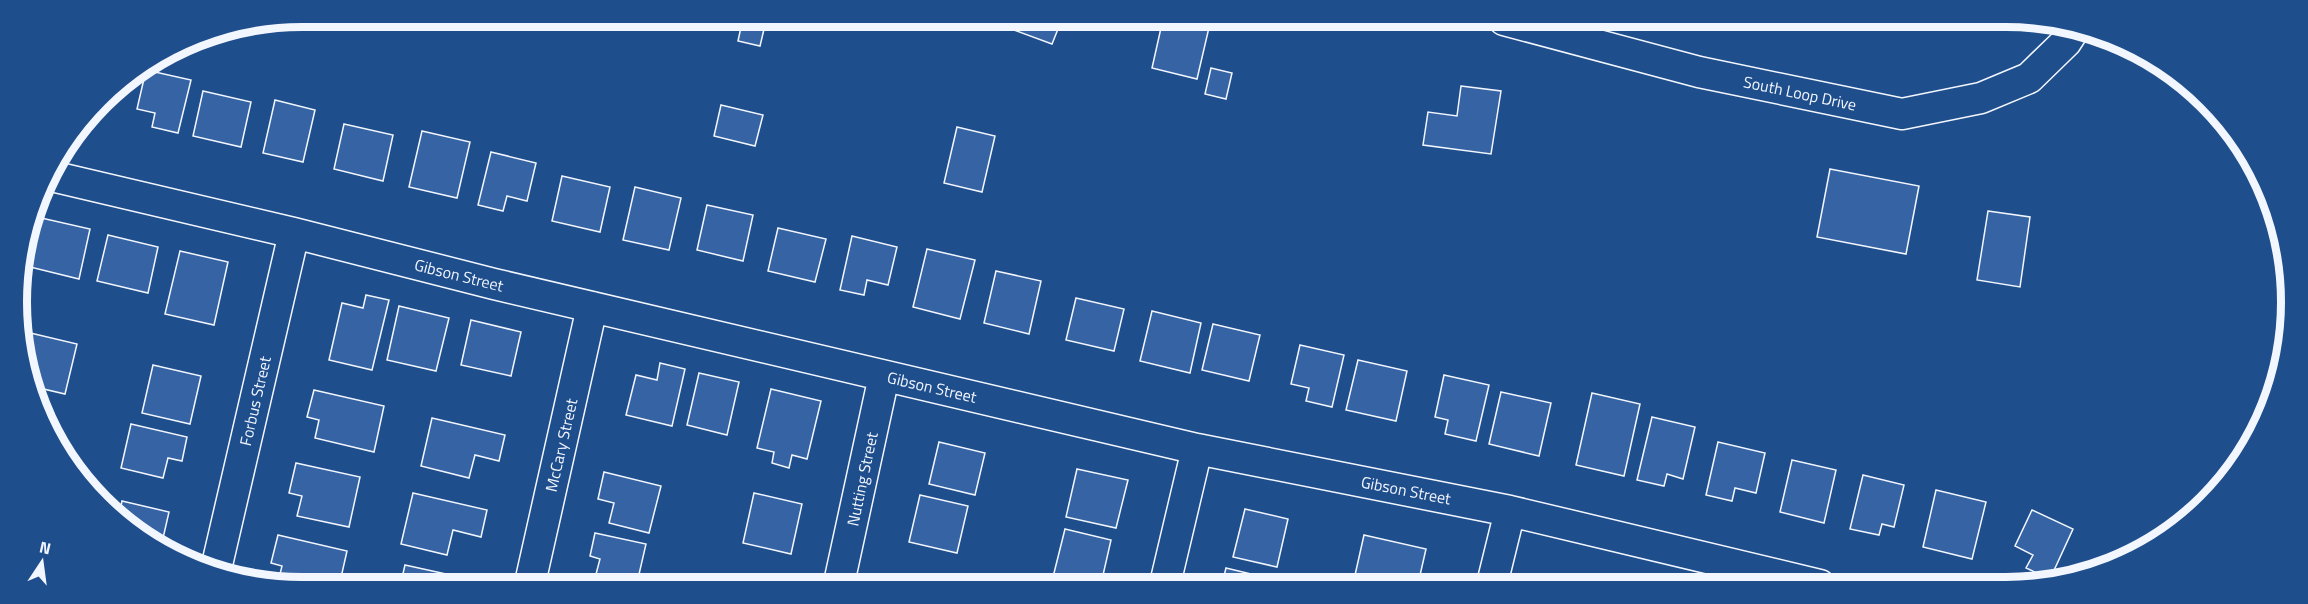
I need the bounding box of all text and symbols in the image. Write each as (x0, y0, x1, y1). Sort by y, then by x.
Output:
street label: South Loop Drive (1741, 69, 1859, 117)
street label: Gibson Street (412, 252, 506, 298)
street label: Forbus Street (233, 353, 277, 448)
street label: Gibson Street (885, 365, 979, 409)
street label: McCary Street (539, 396, 583, 494)
street label: Nutting Street (840, 429, 884, 528)
street label: Gibson Street (1359, 470, 1453, 511)
north arrow (12, 532, 72, 592)
text: N (37, 534, 53, 560)

